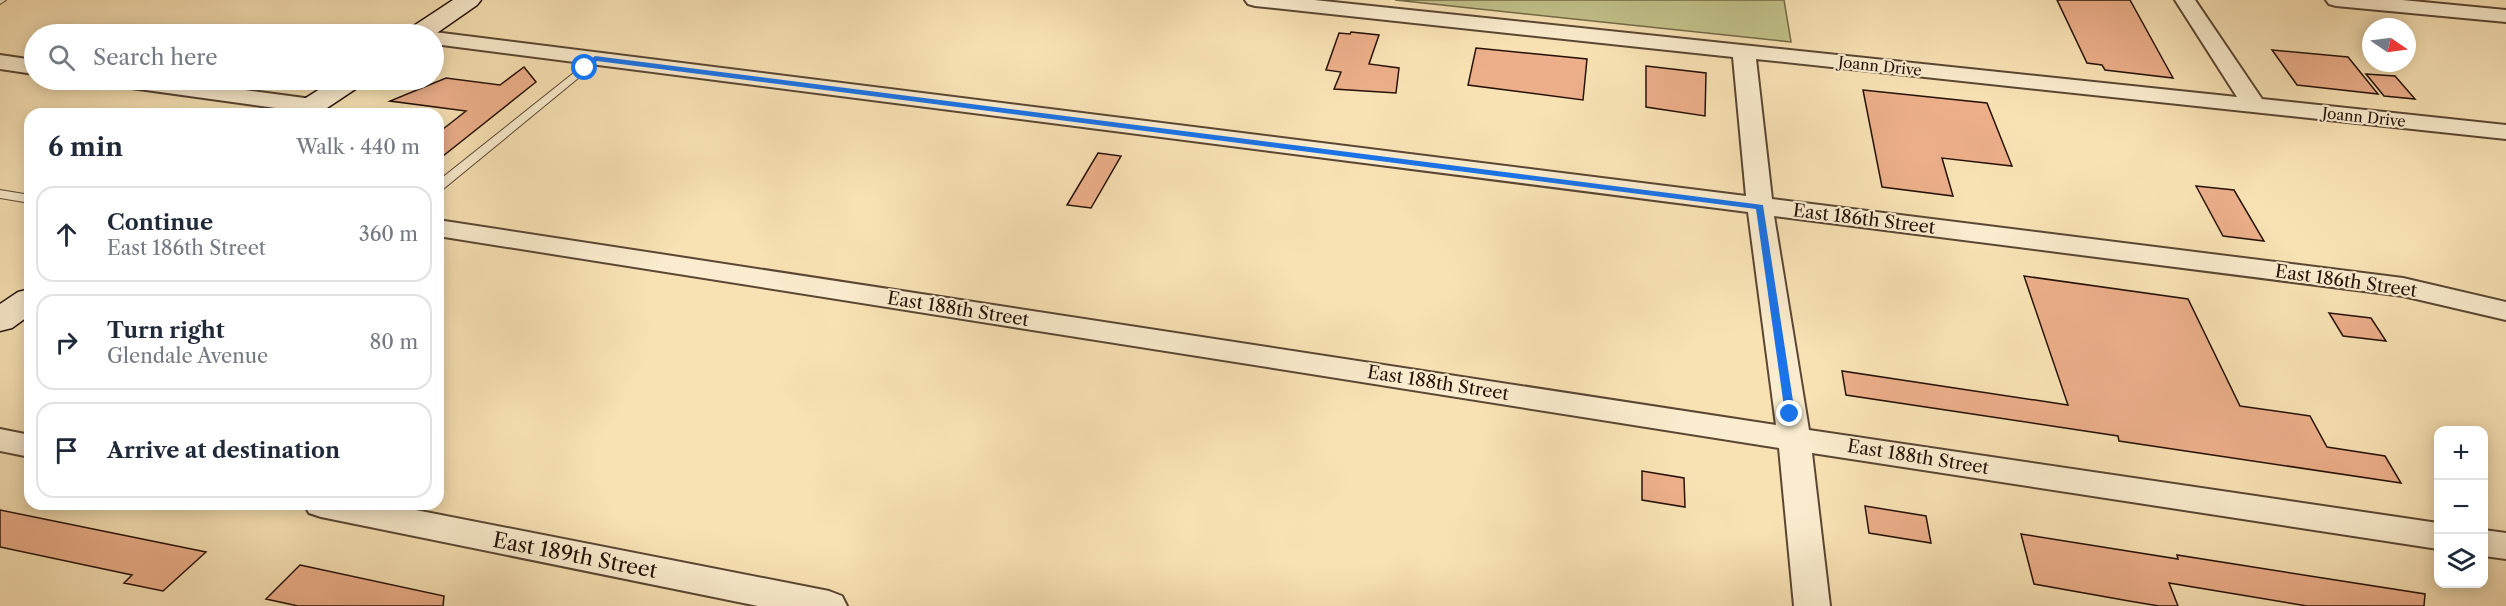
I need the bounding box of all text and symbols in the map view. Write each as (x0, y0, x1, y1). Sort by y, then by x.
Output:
north arrow (2362, 18, 2416, 72)
search box (24, 24, 444, 90)
icon: search (45, 41, 78, 74)
text: Search here (93, 44, 218, 71)
street label: Joann Drive (1835, 52, 1923, 80)
route start (571, 54, 597, 80)
street label: Joann Drive (2319, 103, 2407, 131)
text: 6 min (48, 131, 123, 163)
text: Walk · 440 m (296, 135, 420, 159)
street label: East 186th Street (1792, 199, 1937, 239)
text: Continue (107, 209, 213, 236)
icon: ahead (50, 218, 83, 251)
text: 360 m (359, 222, 418, 246)
text: East 186th Street (107, 236, 266, 260)
street label: East 186th Street (2274, 260, 2419, 302)
street label: East 188th Street (886, 287, 1031, 331)
text: Turn right (107, 317, 225, 344)
icon: right (50, 326, 83, 359)
text: 80 m (370, 330, 418, 354)
text: Glendale Avenue (107, 344, 268, 368)
street label: East 188th Street (1366, 361, 1511, 405)
route end (1776, 400, 1802, 426)
map controls (2434, 426, 2488, 588)
button: + (2434, 426, 2488, 480)
icon: arrive (50, 434, 83, 467)
street label: East 188th Street (1846, 435, 1991, 479)
text: Arrive at destination (107, 437, 340, 464)
button: − (2434, 480, 2488, 534)
street label: East 189th Street (491, 527, 660, 583)
button: layers (2434, 534, 2488, 588)

